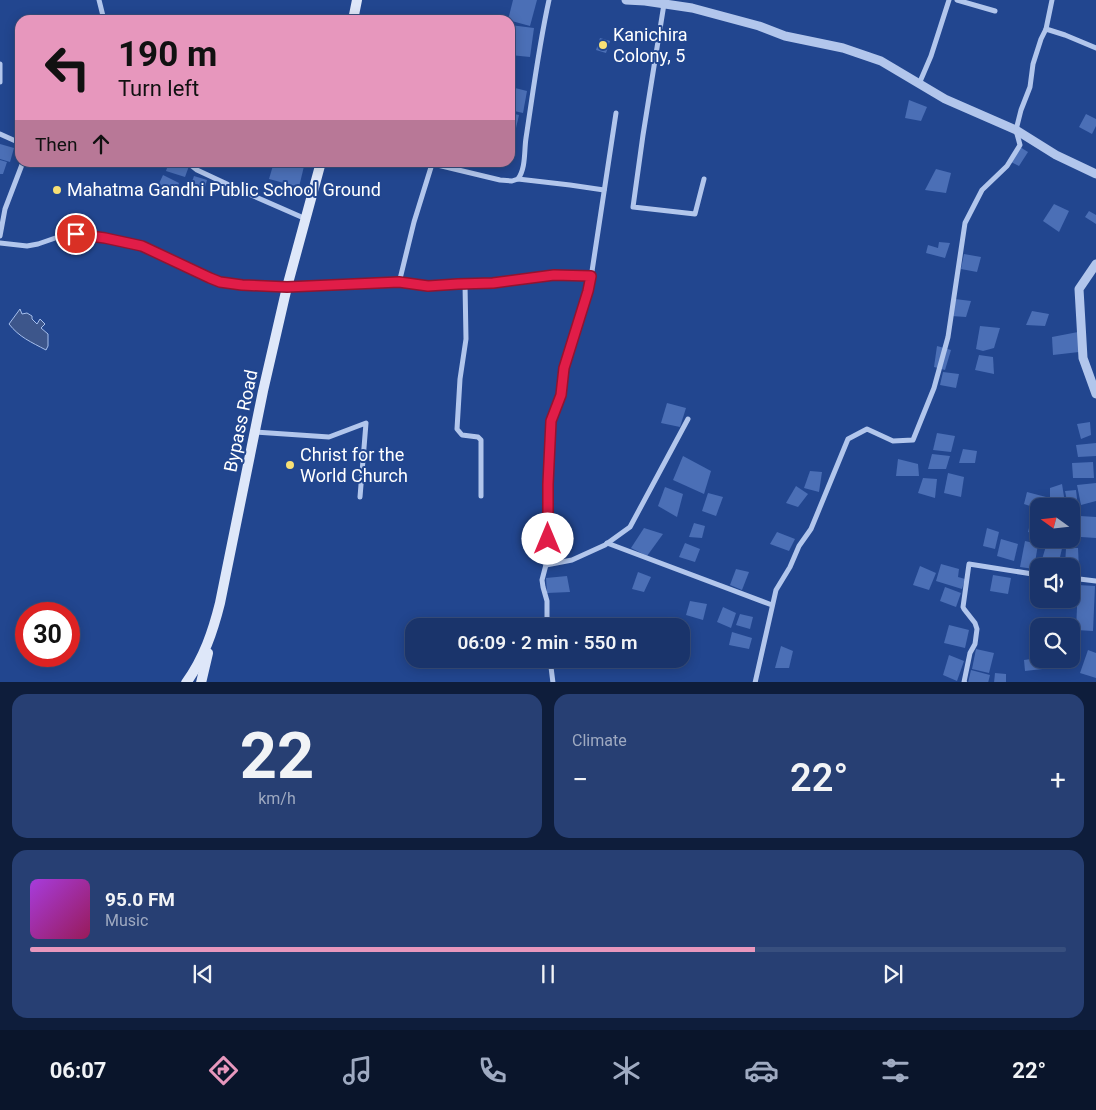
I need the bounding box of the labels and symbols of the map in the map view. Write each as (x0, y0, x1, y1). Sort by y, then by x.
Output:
place label: Kanichira Colony, 5 (613, 24, 688, 66)
marker: Kanichira Colony, 5 (597, 39, 609, 51)
place label: Mahatma Gandhi Public School Ground (67, 179, 381, 200)
marker: Mahatma Gandhi Public School Ground (51, 184, 63, 196)
pin (55, 213, 97, 255)
street label: Bypass Road (219, 368, 262, 474)
place label: Christ for the World Church (300, 444, 408, 486)
marker: Christ for the World Church (284, 459, 296, 471)
north arrow (1030, 498, 1080, 548)
position arrow (521, 512, 573, 564)
speed limit sign: 30 (15, 602, 80, 667)

